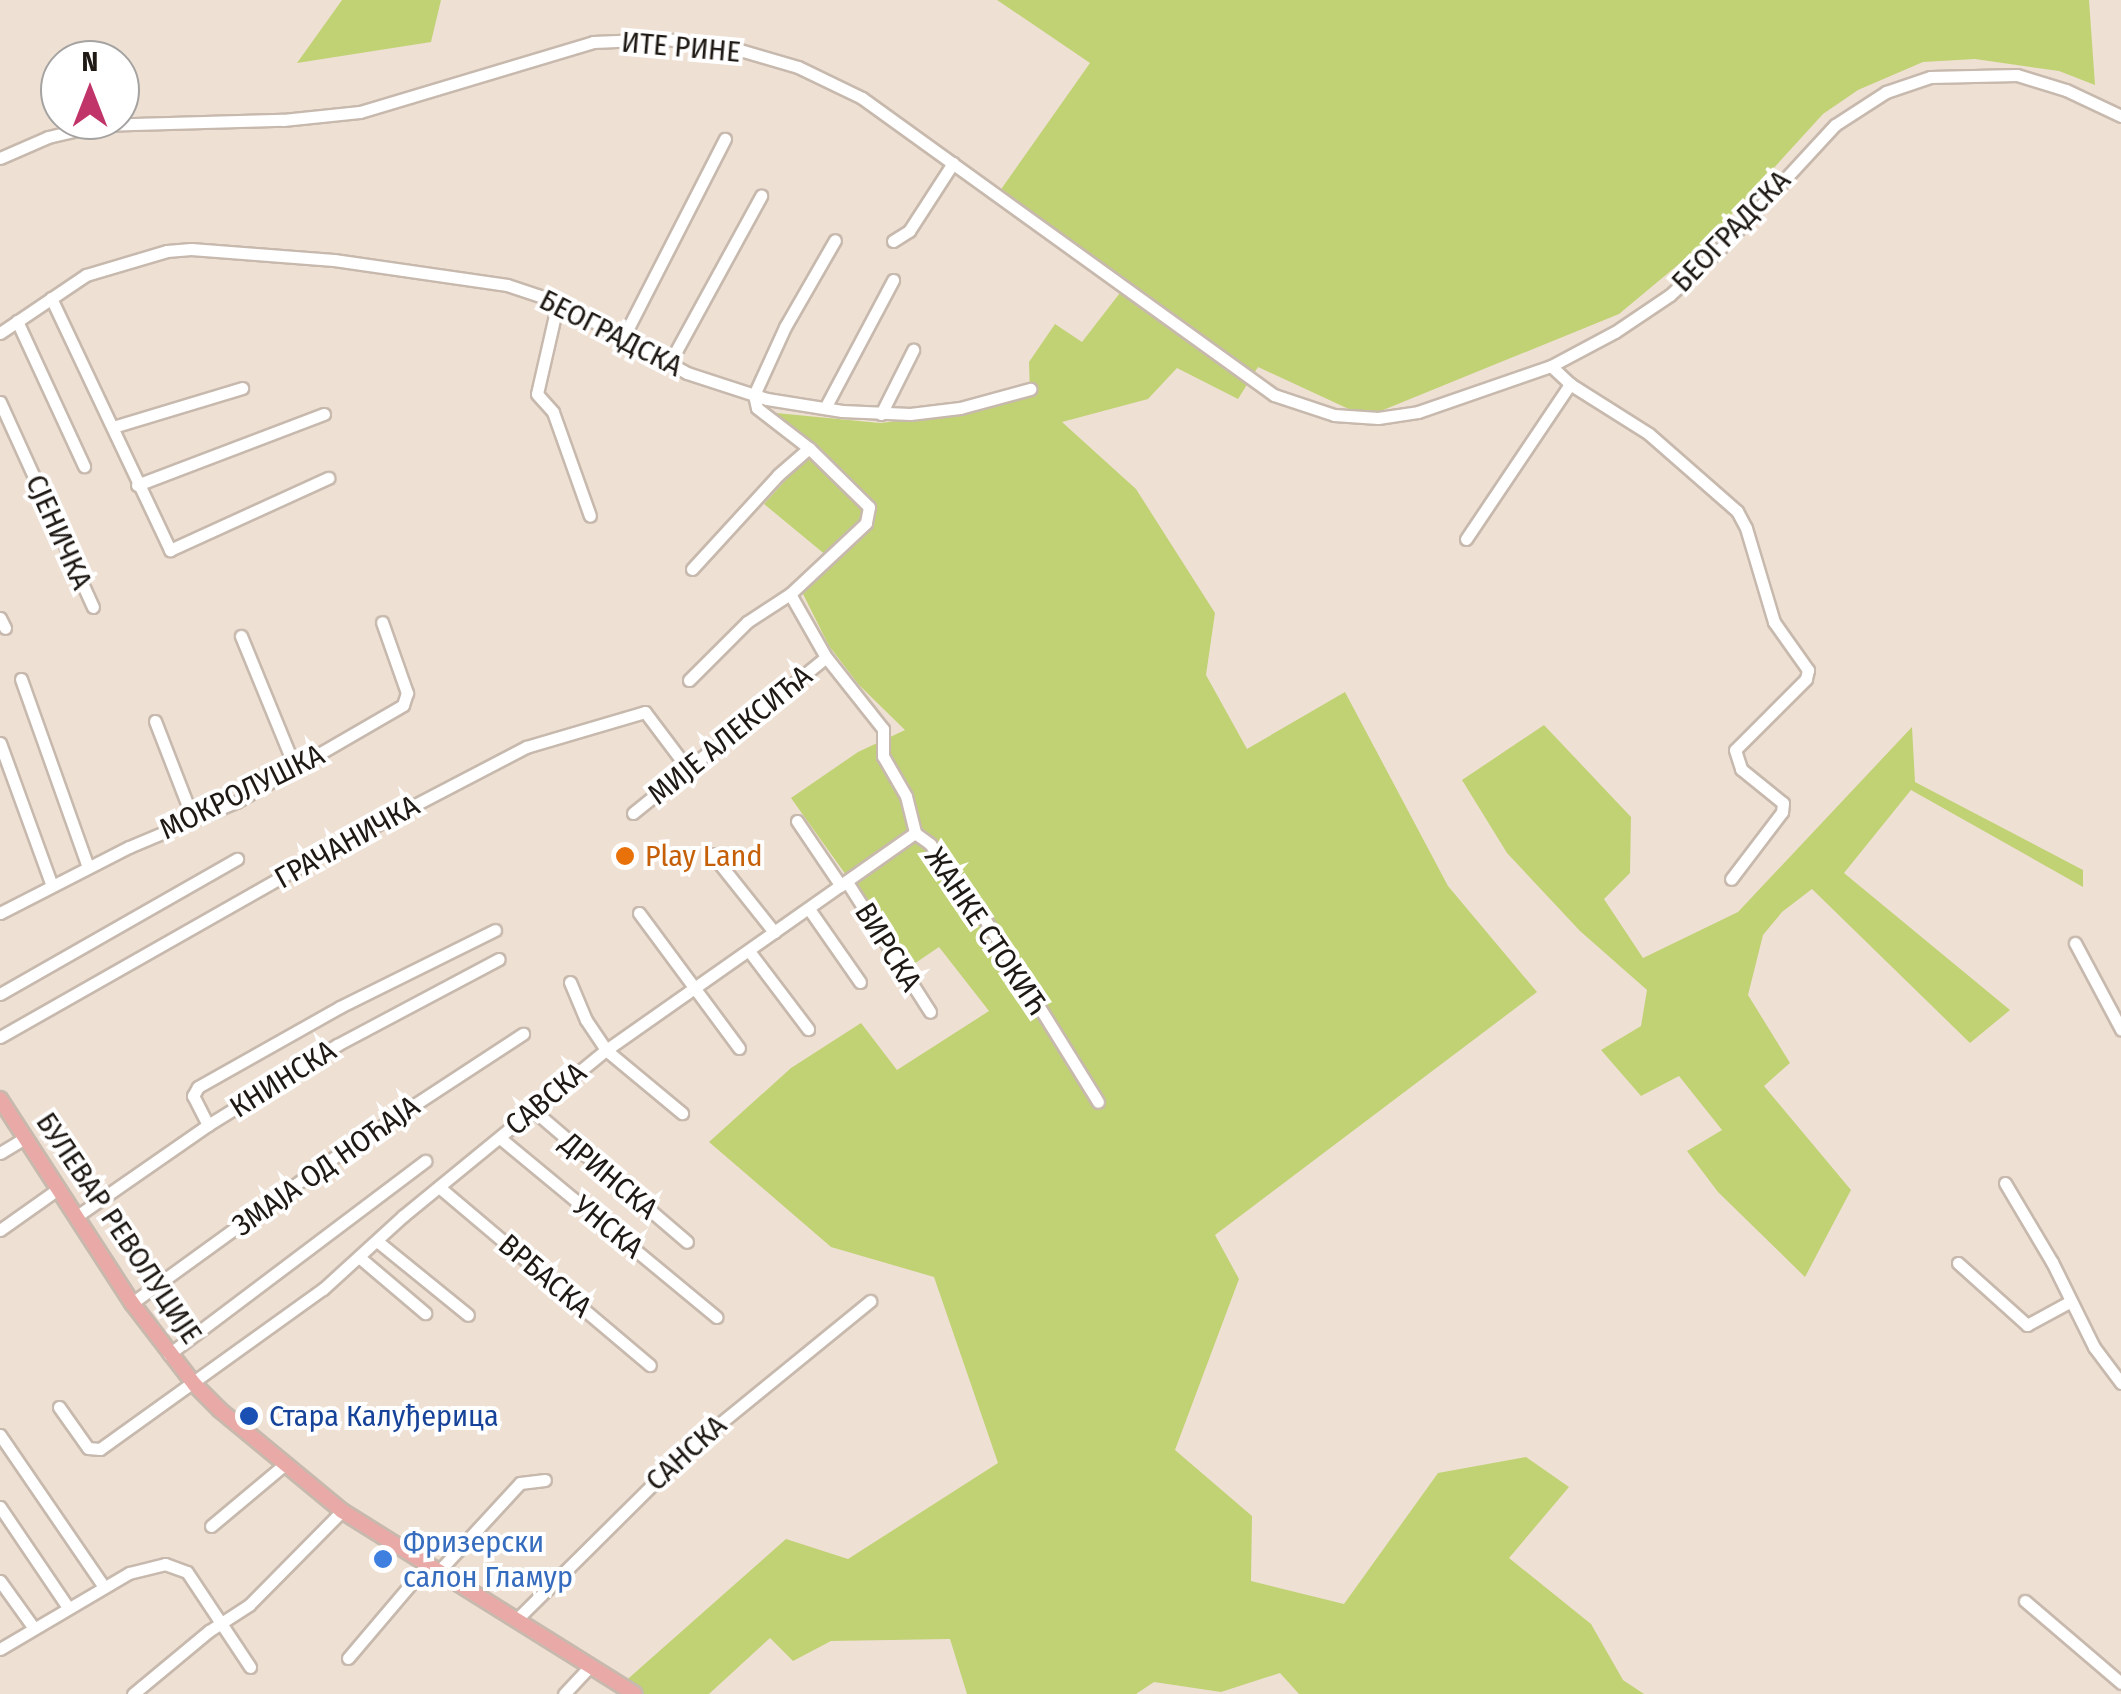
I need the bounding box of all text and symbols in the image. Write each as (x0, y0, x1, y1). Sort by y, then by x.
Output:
street label: ИТЕ РИНЕ (620, 24, 742, 70)
north arrow (40, 40, 140, 140)
text: N (82, 45, 98, 78)
street label: БЕОГРАДСКА (1664, 163, 1798, 299)
street label: БЕОГРАДСКА (534, 282, 688, 384)
street label: СЈЕНИЧКА (18, 469, 100, 595)
street label: МИЈЕ АЛЕКСИЋА (641, 658, 819, 812)
street label: МОКРОЛУШКА (154, 737, 330, 847)
street label: ГРАЧАНИЧКА (268, 788, 426, 896)
place label: Play Land (645, 838, 763, 874)
street label: ЖАНКЕ СТОКИЋ (917, 841, 1055, 1021)
marker: Play Land (614, 845, 636, 867)
street label: ВИРСКА (847, 896, 929, 998)
street label: КНИНСКА (224, 1033, 342, 1125)
street label: САВСКА (498, 1055, 594, 1143)
street label: ЗМАЈА ОД НОЋАЈА (226, 1088, 426, 1244)
street label: БУЛЕВАР РЕВОЛУЦИЈЕ (28, 1106, 210, 1350)
street label: ДРИНСКА (553, 1125, 665, 1227)
street label: УНСКА (566, 1188, 650, 1266)
street label: ВРБАСКА (491, 1227, 599, 1325)
place label: Стара Калуђерица (269, 1398, 499, 1434)
marker: Стара Калуђерица (238, 1405, 260, 1427)
street label: САНСКА (638, 1407, 734, 1499)
place label: Фризерски салон Гламур (403, 1524, 573, 1594)
marker: Фризерски салон Гламур (372, 1548, 394, 1570)

